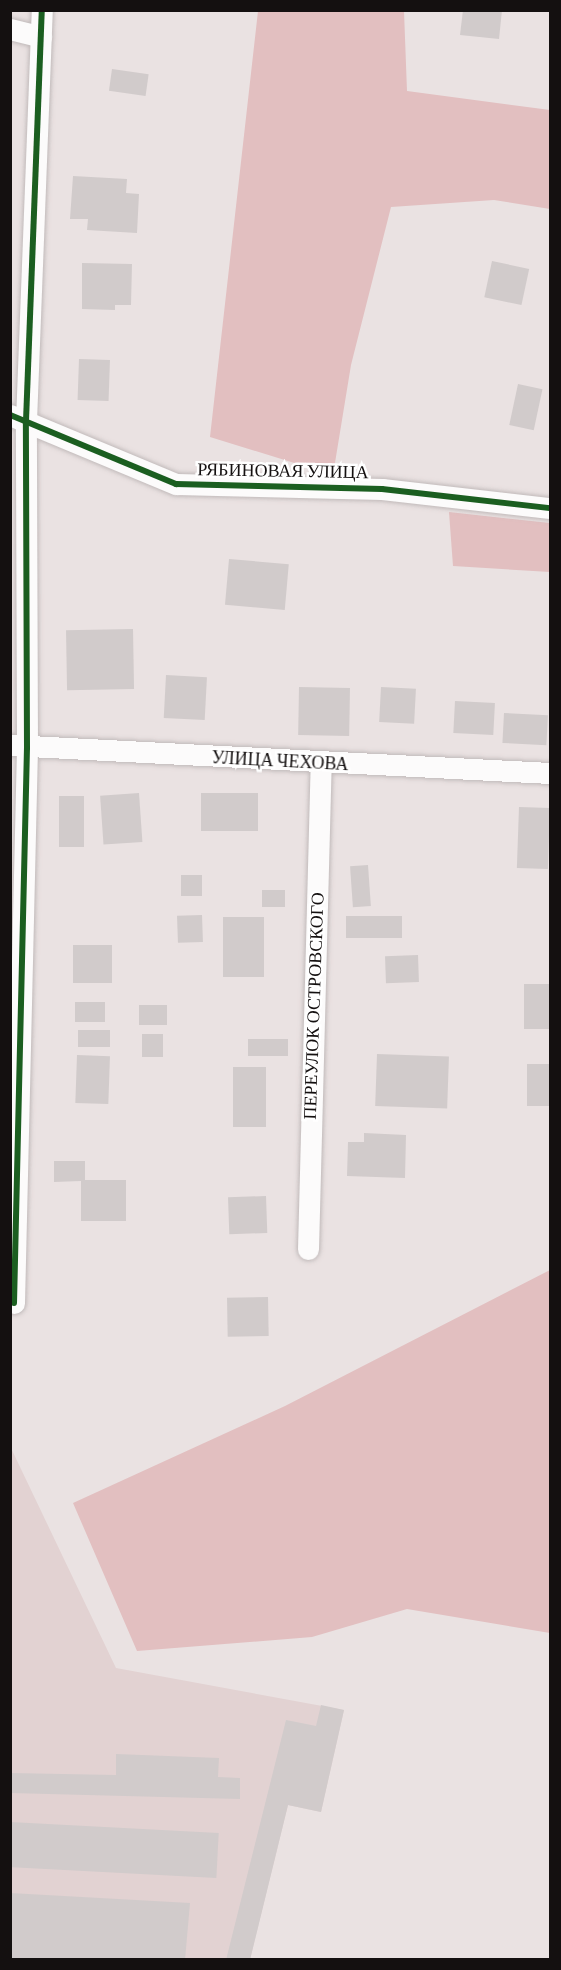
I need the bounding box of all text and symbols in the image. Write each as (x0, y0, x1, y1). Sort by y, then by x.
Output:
street label: РЯБИНОВАЯ УЛИЦА (197, 459, 369, 483)
street label: УЛИЦА ЧЕХОВА (211, 747, 349, 775)
street label: ПЕРЕУЛОК ОСТРОВСКОГО (299, 892, 329, 1120)

